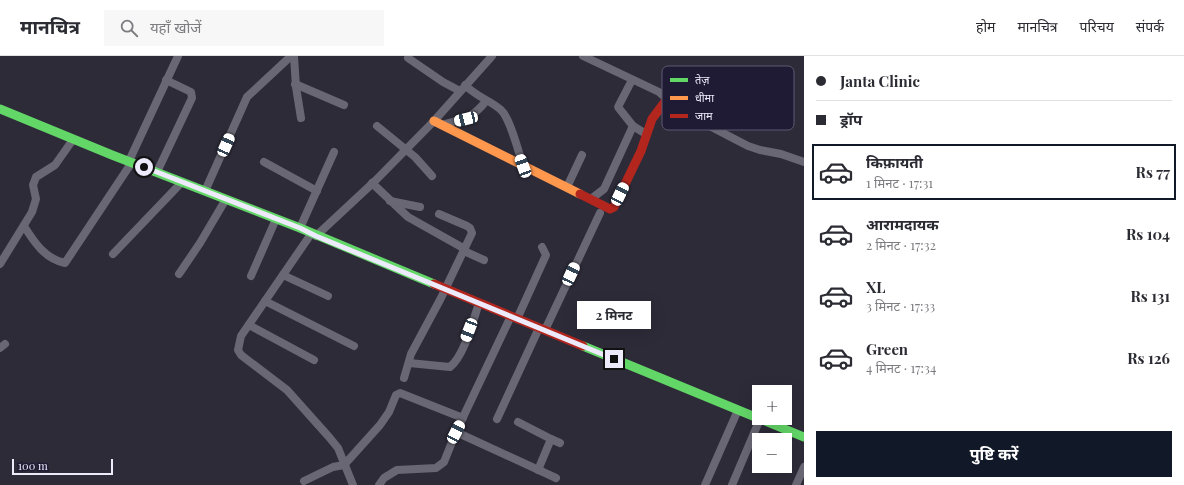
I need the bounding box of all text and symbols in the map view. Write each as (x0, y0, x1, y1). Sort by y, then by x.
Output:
search box (104, 10, 384, 46)
text: मानचित्र (20, 13, 80, 39)
icon: search (118, 17, 140, 39)
text: यहाँ खोजें (150, 17, 201, 37)
text: होम (976, 17, 995, 36)
text: मानचित्र (1017, 17, 1058, 36)
text: परिचय (1080, 17, 1114, 36)
text: संपर्क (1136, 17, 1164, 36)
legend (662, 66, 794, 130)
text: Janta Clinic (840, 71, 920, 91)
text: तेज़ (695, 72, 710, 87)
text: धीमा (695, 90, 714, 105)
text: जाम (695, 108, 713, 123)
text: ड्रॉप (840, 109, 862, 129)
car (453, 110, 479, 128)
car (216, 132, 236, 158)
text: किफ़ायती (866, 152, 923, 172)
car (513, 153, 533, 179)
icon: car (818, 154, 854, 190)
route start (135, 158, 153, 176)
text: Rs 77 (1136, 162, 1170, 182)
text: 1 मिनट · 17:31 (866, 174, 933, 191)
car (609, 181, 631, 207)
text: आरामदायक (866, 214, 939, 234)
icon: car (818, 216, 854, 252)
text: Rs 104 (1126, 224, 1170, 244)
text: 2 मिनट · 17:32 (866, 236, 936, 253)
car (560, 261, 582, 287)
text: XL (866, 277, 886, 297)
icon: car (818, 278, 854, 314)
text: Rs 131 (1130, 286, 1170, 306)
text: 3 मिनट · 17:33 (866, 297, 935, 314)
callout: 2 मिनट (577, 301, 651, 329)
text: 2 मिनट (596, 306, 632, 323)
car (459, 317, 479, 343)
text: Green (866, 339, 908, 359)
icon: car (818, 340, 854, 376)
text: Rs 126 (1127, 348, 1170, 368)
route end (605, 350, 623, 368)
text: 4 मिनट · 17:34 (866, 359, 936, 376)
map controls (752, 385, 792, 473)
button: + (752, 385, 792, 425)
car (445, 419, 467, 445)
button: पुष्टि करें (816, 431, 1172, 477)
button: − (752, 433, 792, 473)
scale bar (12, 457, 113, 476)
text: 100 m (18, 458, 48, 473)

